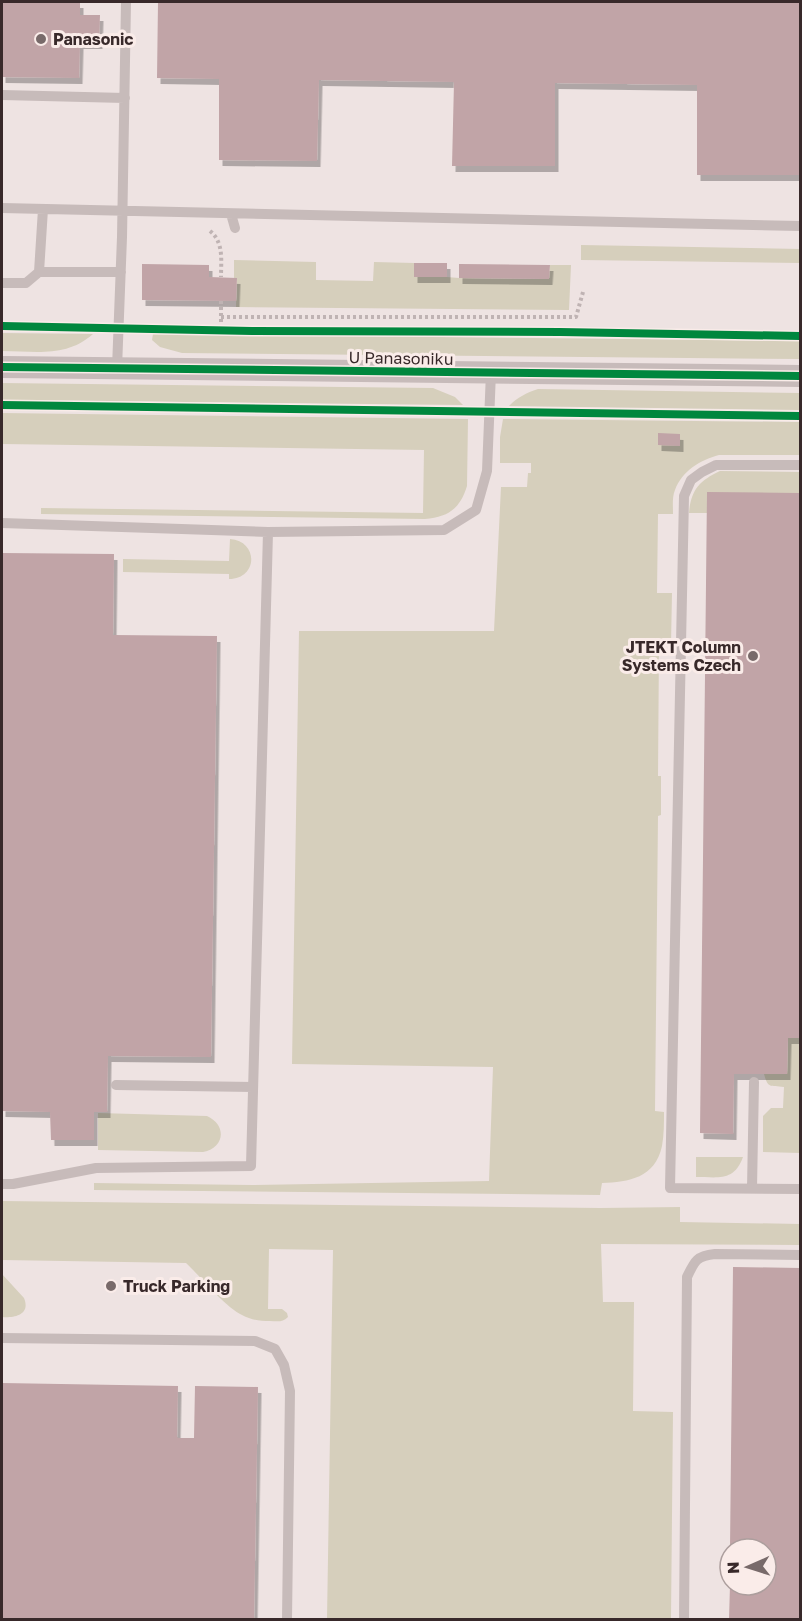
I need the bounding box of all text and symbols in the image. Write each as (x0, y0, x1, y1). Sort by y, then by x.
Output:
place label: Panasonic (53, 29, 134, 49)
marker: Panasonic (34, 32, 48, 46)
street label: U Panasoniku (348, 347, 454, 369)
place label: JTEKT Column Systems Czech (622, 637, 741, 675)
marker: JTEKT Column Systems Czech (746, 649, 760, 663)
place label: Truck Parking (123, 1276, 230, 1296)
marker: Truck Parking (104, 1279, 118, 1293)
north arrow (718, 1537, 778, 1597)
text: N (723, 1561, 743, 1574)

